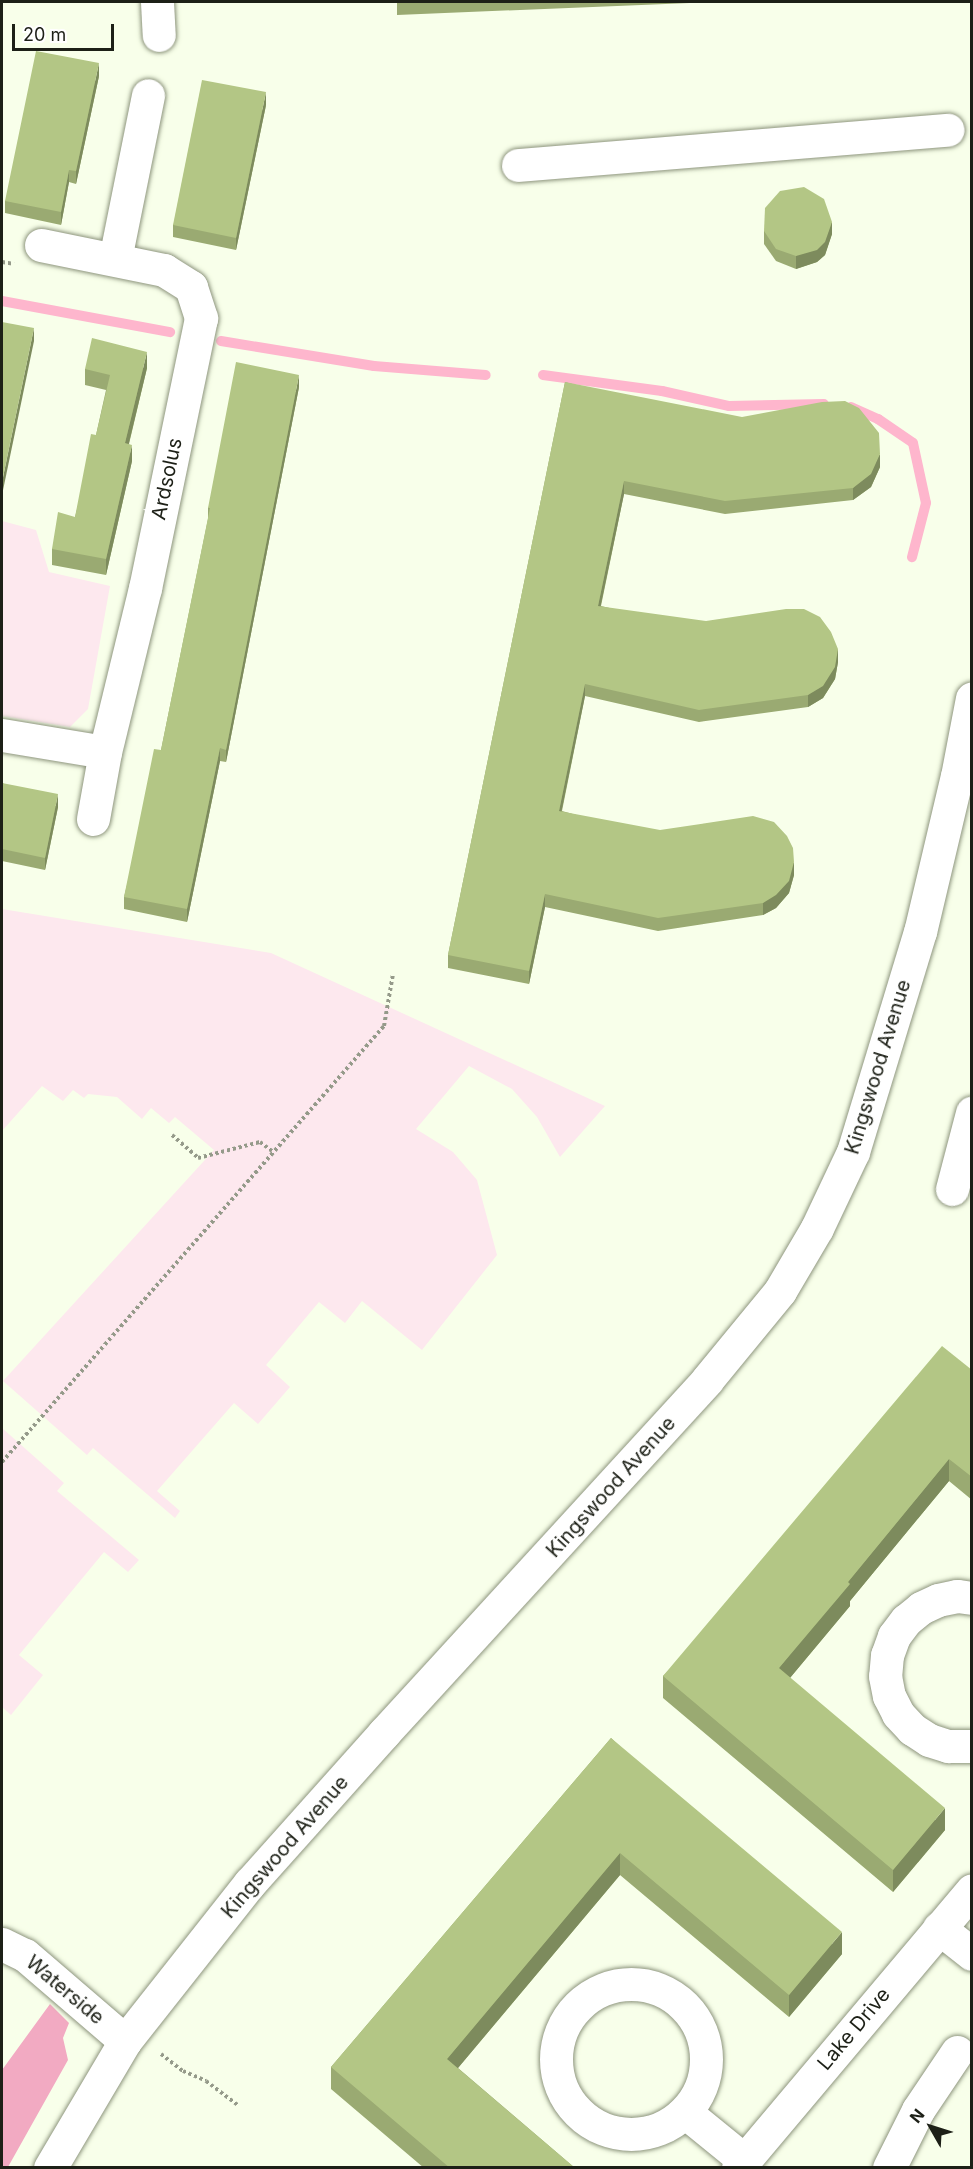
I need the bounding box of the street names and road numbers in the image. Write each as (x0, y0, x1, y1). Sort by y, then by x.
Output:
street label: Ardsolus (147, 436, 187, 522)
street label: Kingswood Avenue (840, 977, 916, 1157)
street label: Kingswood Avenue (541, 1412, 681, 1562)
street label: Kingswood Avenue (216, 1771, 354, 1923)
street label: Waterside (21, 1950, 109, 2030)
street label: Lake Drive (813, 1983, 895, 2075)

